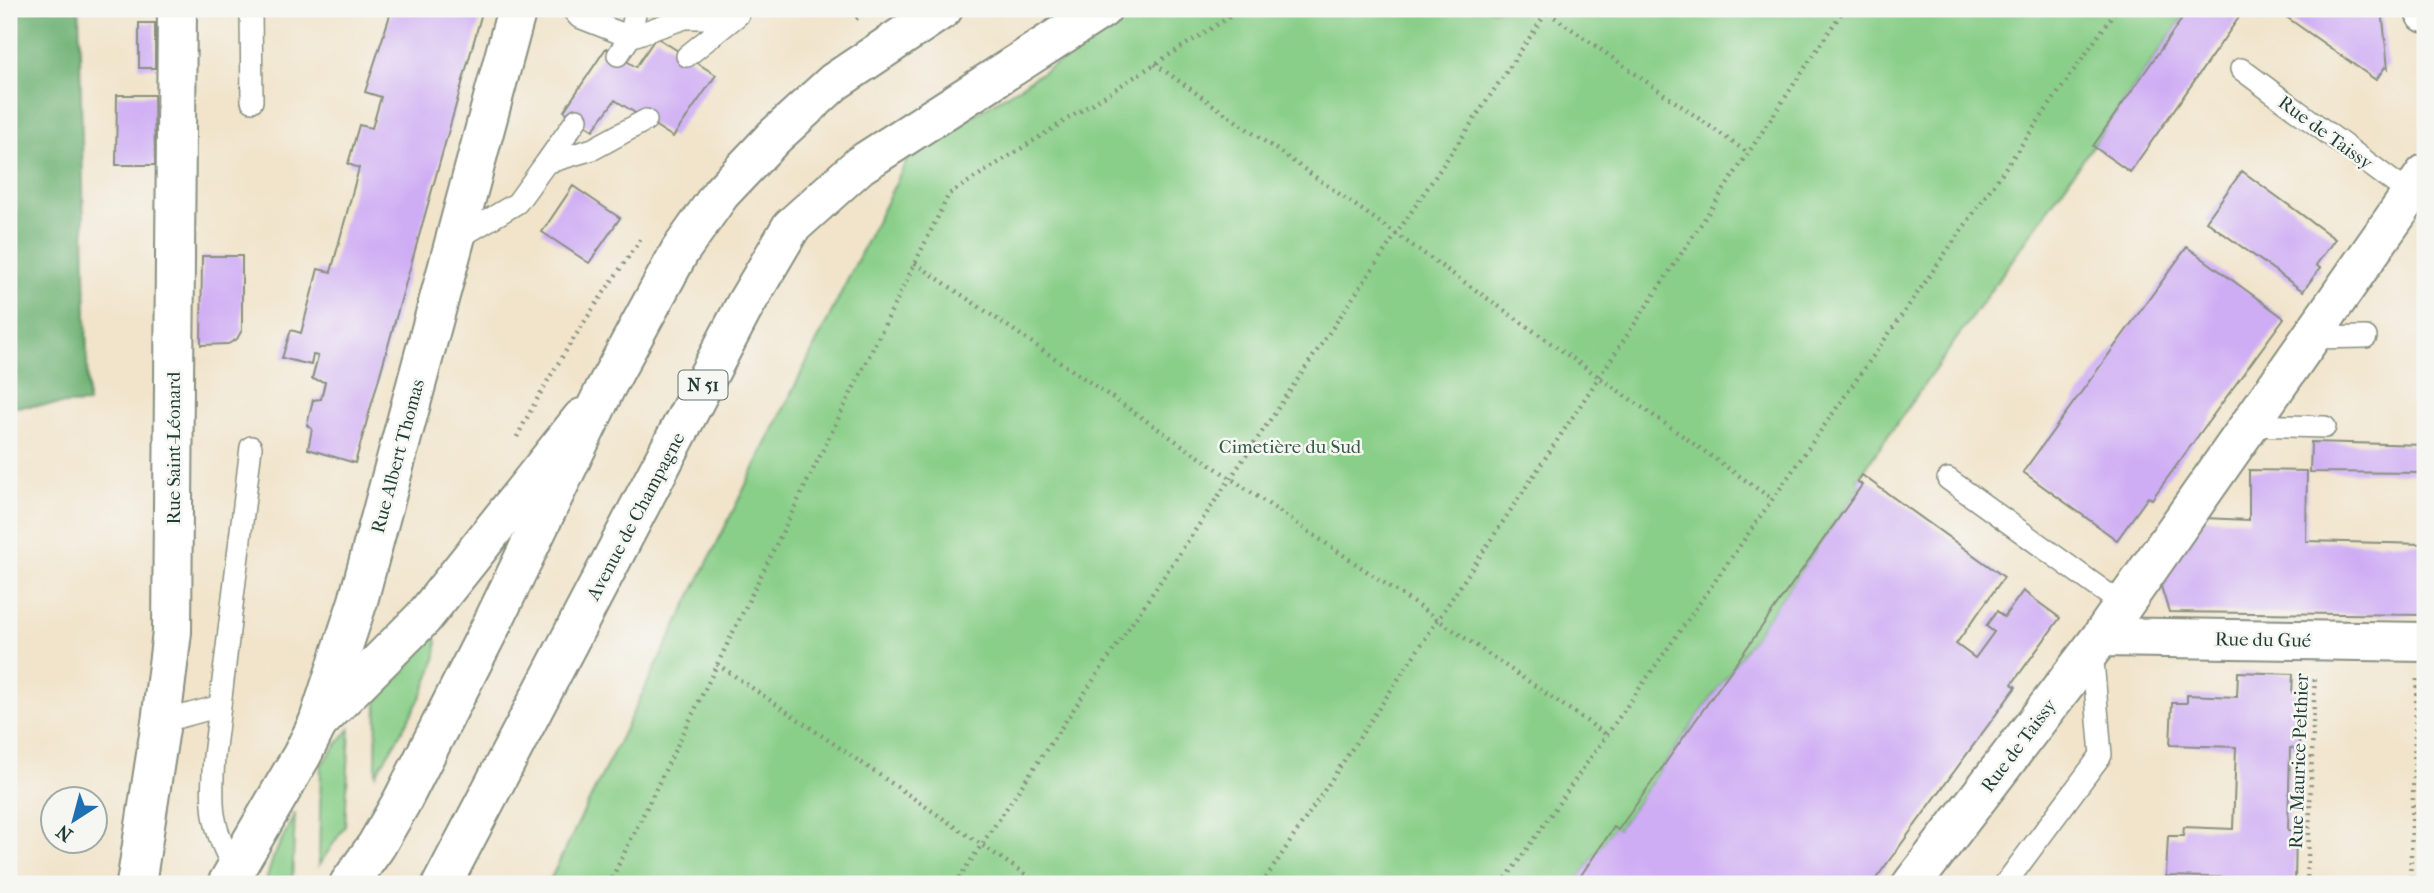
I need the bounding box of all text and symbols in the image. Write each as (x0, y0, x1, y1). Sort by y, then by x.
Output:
street label: Rue de Taissy (2274, 91, 2378, 175)
road number: N 51 (678, 370, 728, 400)
street label: Rue Saint-Léonard (163, 371, 185, 524)
street label: Rue Albert Thomas (367, 377, 429, 536)
street label: Avenue de Champagne (582, 429, 689, 605)
park label: Cimetière du Sud (1219, 436, 1362, 458)
street label: Rue du Gué (2215, 628, 2311, 652)
street label: Rue Maurice Pelthier (2285, 672, 2313, 849)
street label: Rue de Taissy (1977, 694, 2062, 797)
north arrow (38, 784, 108, 854)
text: N (52, 819, 77, 846)

